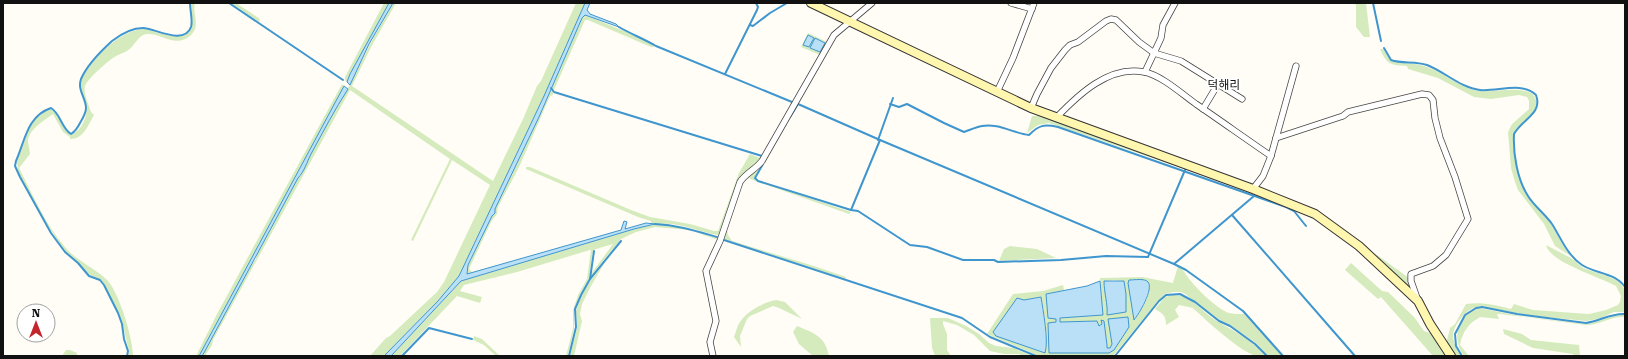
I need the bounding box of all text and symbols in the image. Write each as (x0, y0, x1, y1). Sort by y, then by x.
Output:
district label: 덕해리 (1207, 78, 1241, 92)
north arrow (16, 303, 56, 343)
text: N (32, 307, 41, 320)

